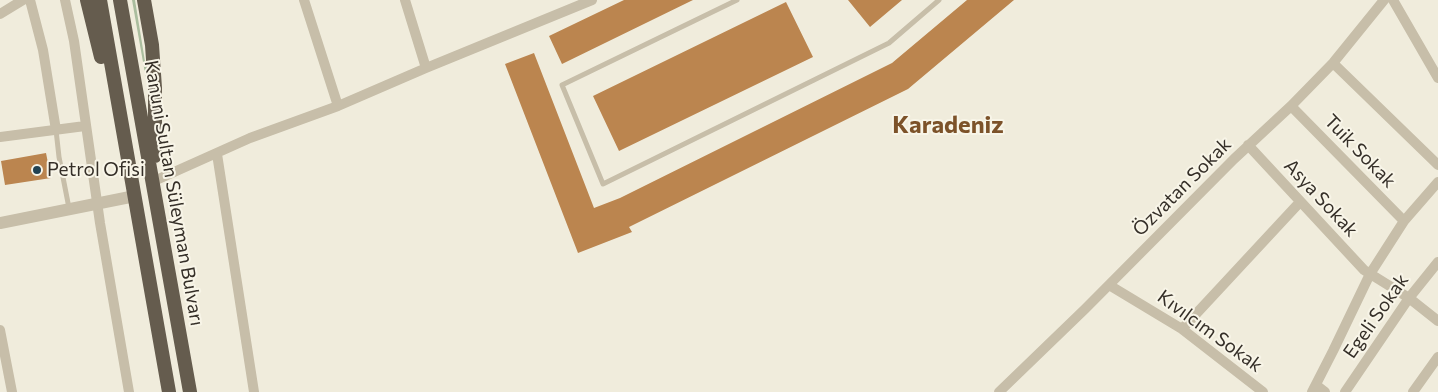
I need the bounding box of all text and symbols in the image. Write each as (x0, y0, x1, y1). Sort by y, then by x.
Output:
street label: Kanuni Sultan Süleyman Bulvarı (139, 58, 209, 328)
street label: Tuik Sokak (1319, 110, 1401, 192)
district label: Karadeniz (892, 111, 1004, 139)
street label: Özvatan Sokak (1128, 133, 1236, 241)
street label: Asya Sokak (1279, 154, 1363, 242)
place label: Petrol Ofisi (47, 159, 145, 181)
marker: Petrol Ofisi (31, 164, 43, 176)
street label: Egeli Sokak (1339, 269, 1413, 363)
street label: Kıvılcım Sokak (1153, 285, 1267, 377)

